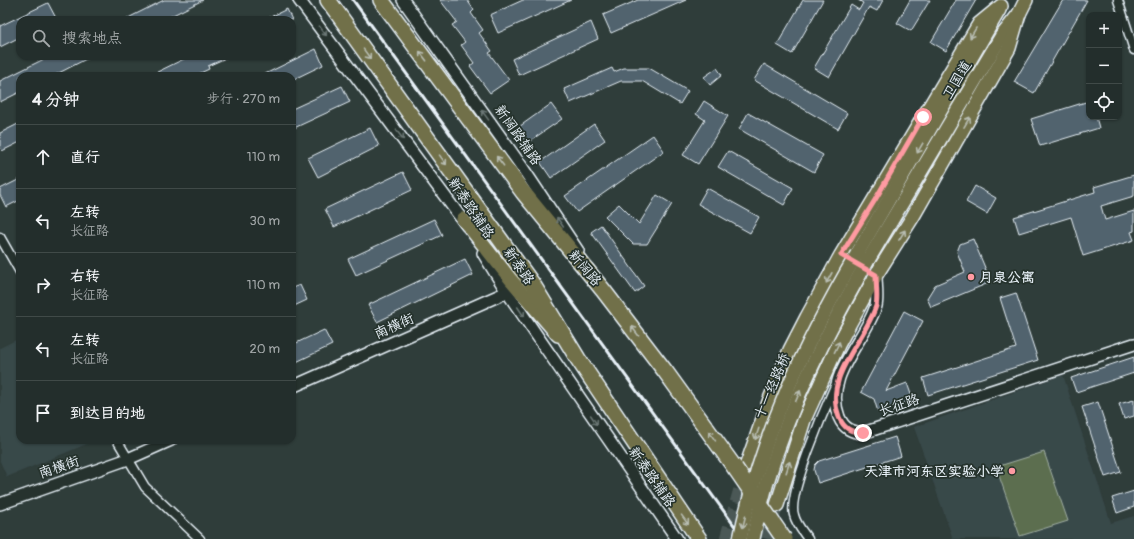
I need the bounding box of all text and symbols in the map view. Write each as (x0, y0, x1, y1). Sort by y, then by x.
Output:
map controls (1086, 12, 1122, 120)
button: + (1086, 12, 1122, 48)
search box (16, 16, 296, 60)
one-way arrow (318, 26, 327, 37)
icon: search (30, 27, 52, 49)
one-way arrow (969, 27, 977, 39)
text: 搜索地点 (62, 29, 122, 48)
button: − (1086, 48, 1122, 84)
one-way arrow (363, 49, 371, 60)
one-way arrow (418, 51, 427, 62)
street label: 卫国道 (939, 58, 975, 102)
button: locate (1086, 84, 1122, 120)
text: 4 分钟 (32, 89, 80, 110)
text: 步行 · 270 m (207, 91, 280, 107)
street label: 新阔路辅路 (491, 101, 545, 169)
route start (914, 108, 932, 126)
one-way arrow (481, 110, 489, 121)
one-way arrow (964, 116, 971, 128)
one-way arrow (396, 130, 405, 141)
one-way arrow (915, 142, 923, 154)
icon: ahead (32, 146, 54, 168)
text: 直行 (70, 148, 100, 167)
text: 110 m (247, 149, 280, 165)
one-way arrow (439, 154, 447, 165)
one-way arrow (496, 155, 504, 166)
street label: 新泰路辅路 (444, 174, 498, 242)
text: 左转 (70, 203, 100, 222)
icon: left (32, 210, 54, 232)
text: 30 m (250, 213, 280, 229)
one-way arrow (556, 217, 564, 228)
text: 长征路 (70, 223, 109, 239)
one-way arrow (898, 230, 906, 241)
street label: 新泰路 (500, 244, 538, 288)
street label: 新阔路 (565, 246, 605, 290)
text: 右转 (70, 267, 100, 286)
place label: 月泉公寓 (979, 269, 1035, 286)
one-way arrow (824, 271, 832, 283)
marker: 月泉公寓 (966, 272, 976, 282)
icon: right (32, 274, 54, 296)
text: 110 m (247, 277, 280, 293)
text: 长征路 (70, 287, 109, 303)
one-way arrow (517, 306, 525, 317)
street label: 南横街 (371, 310, 417, 342)
one-way arrow (631, 326, 639, 337)
text: 左转 (70, 331, 100, 350)
icon: left (32, 338, 54, 360)
text: 20 m (249, 341, 280, 357)
one-way arrow (834, 341, 841, 353)
street label: 十一经路桥 (751, 350, 793, 422)
text: 长征路 (70, 351, 109, 367)
street label: 长征路 (876, 390, 922, 420)
one-way arrow (794, 391, 802, 403)
icon: arrive (32, 402, 54, 424)
text: 到达目的地 (70, 404, 145, 423)
one-way arrow (590, 414, 598, 425)
route end (854, 424, 872, 442)
one-way arrow (753, 427, 760, 440)
one-way arrow (708, 431, 716, 442)
street label: 新泰路辅路 (625, 443, 679, 511)
street label: 南横街 (36, 452, 82, 482)
one-way arrow (785, 461, 792, 474)
place label: 天津市河东区实验小学 (864, 463, 1004, 480)
marker: 天津市河东区实验小学 (1007, 466, 1017, 476)
one-way arrow (681, 514, 689, 525)
one-way arrow (740, 515, 747, 528)

